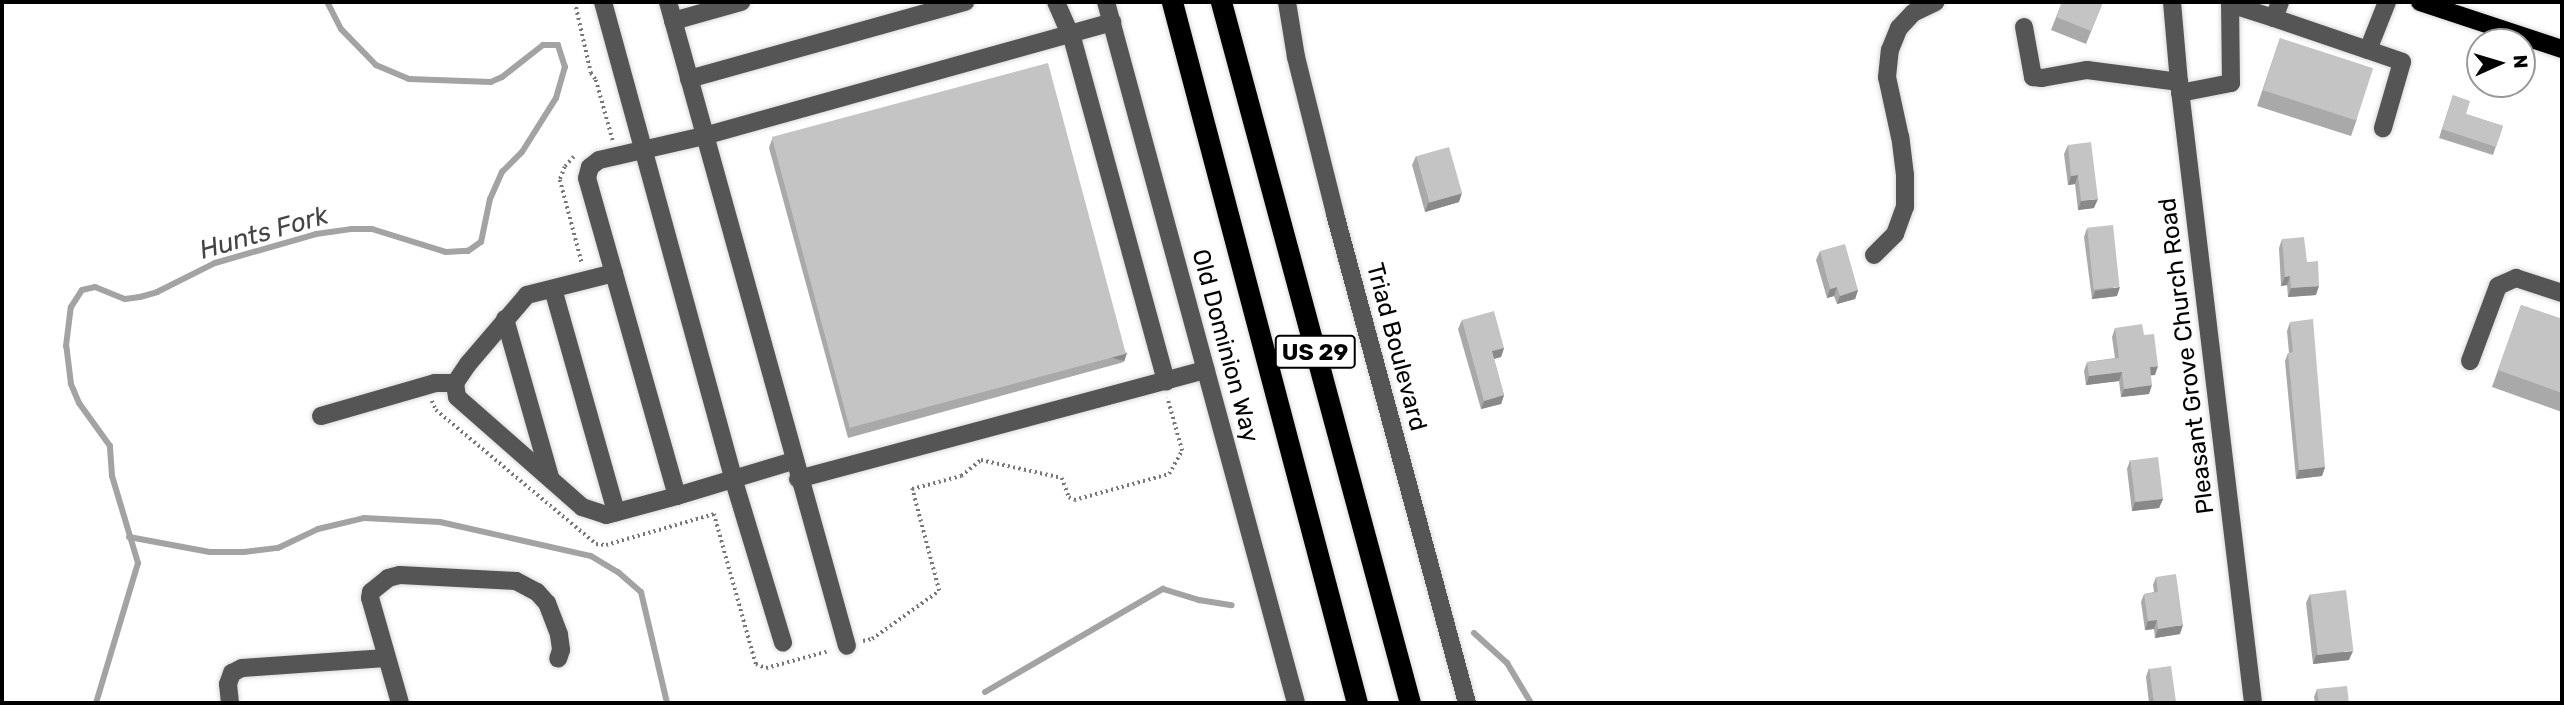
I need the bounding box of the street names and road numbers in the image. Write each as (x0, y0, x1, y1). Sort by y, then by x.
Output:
street label: Pleasant Grove Church Road (2153, 196, 2221, 516)
street label: Old Dominion Way (1185, 246, 1265, 446)
street label: Triad Boulevard (1360, 260, 1432, 434)
road number: US 29 (1273, 332, 1357, 372)

